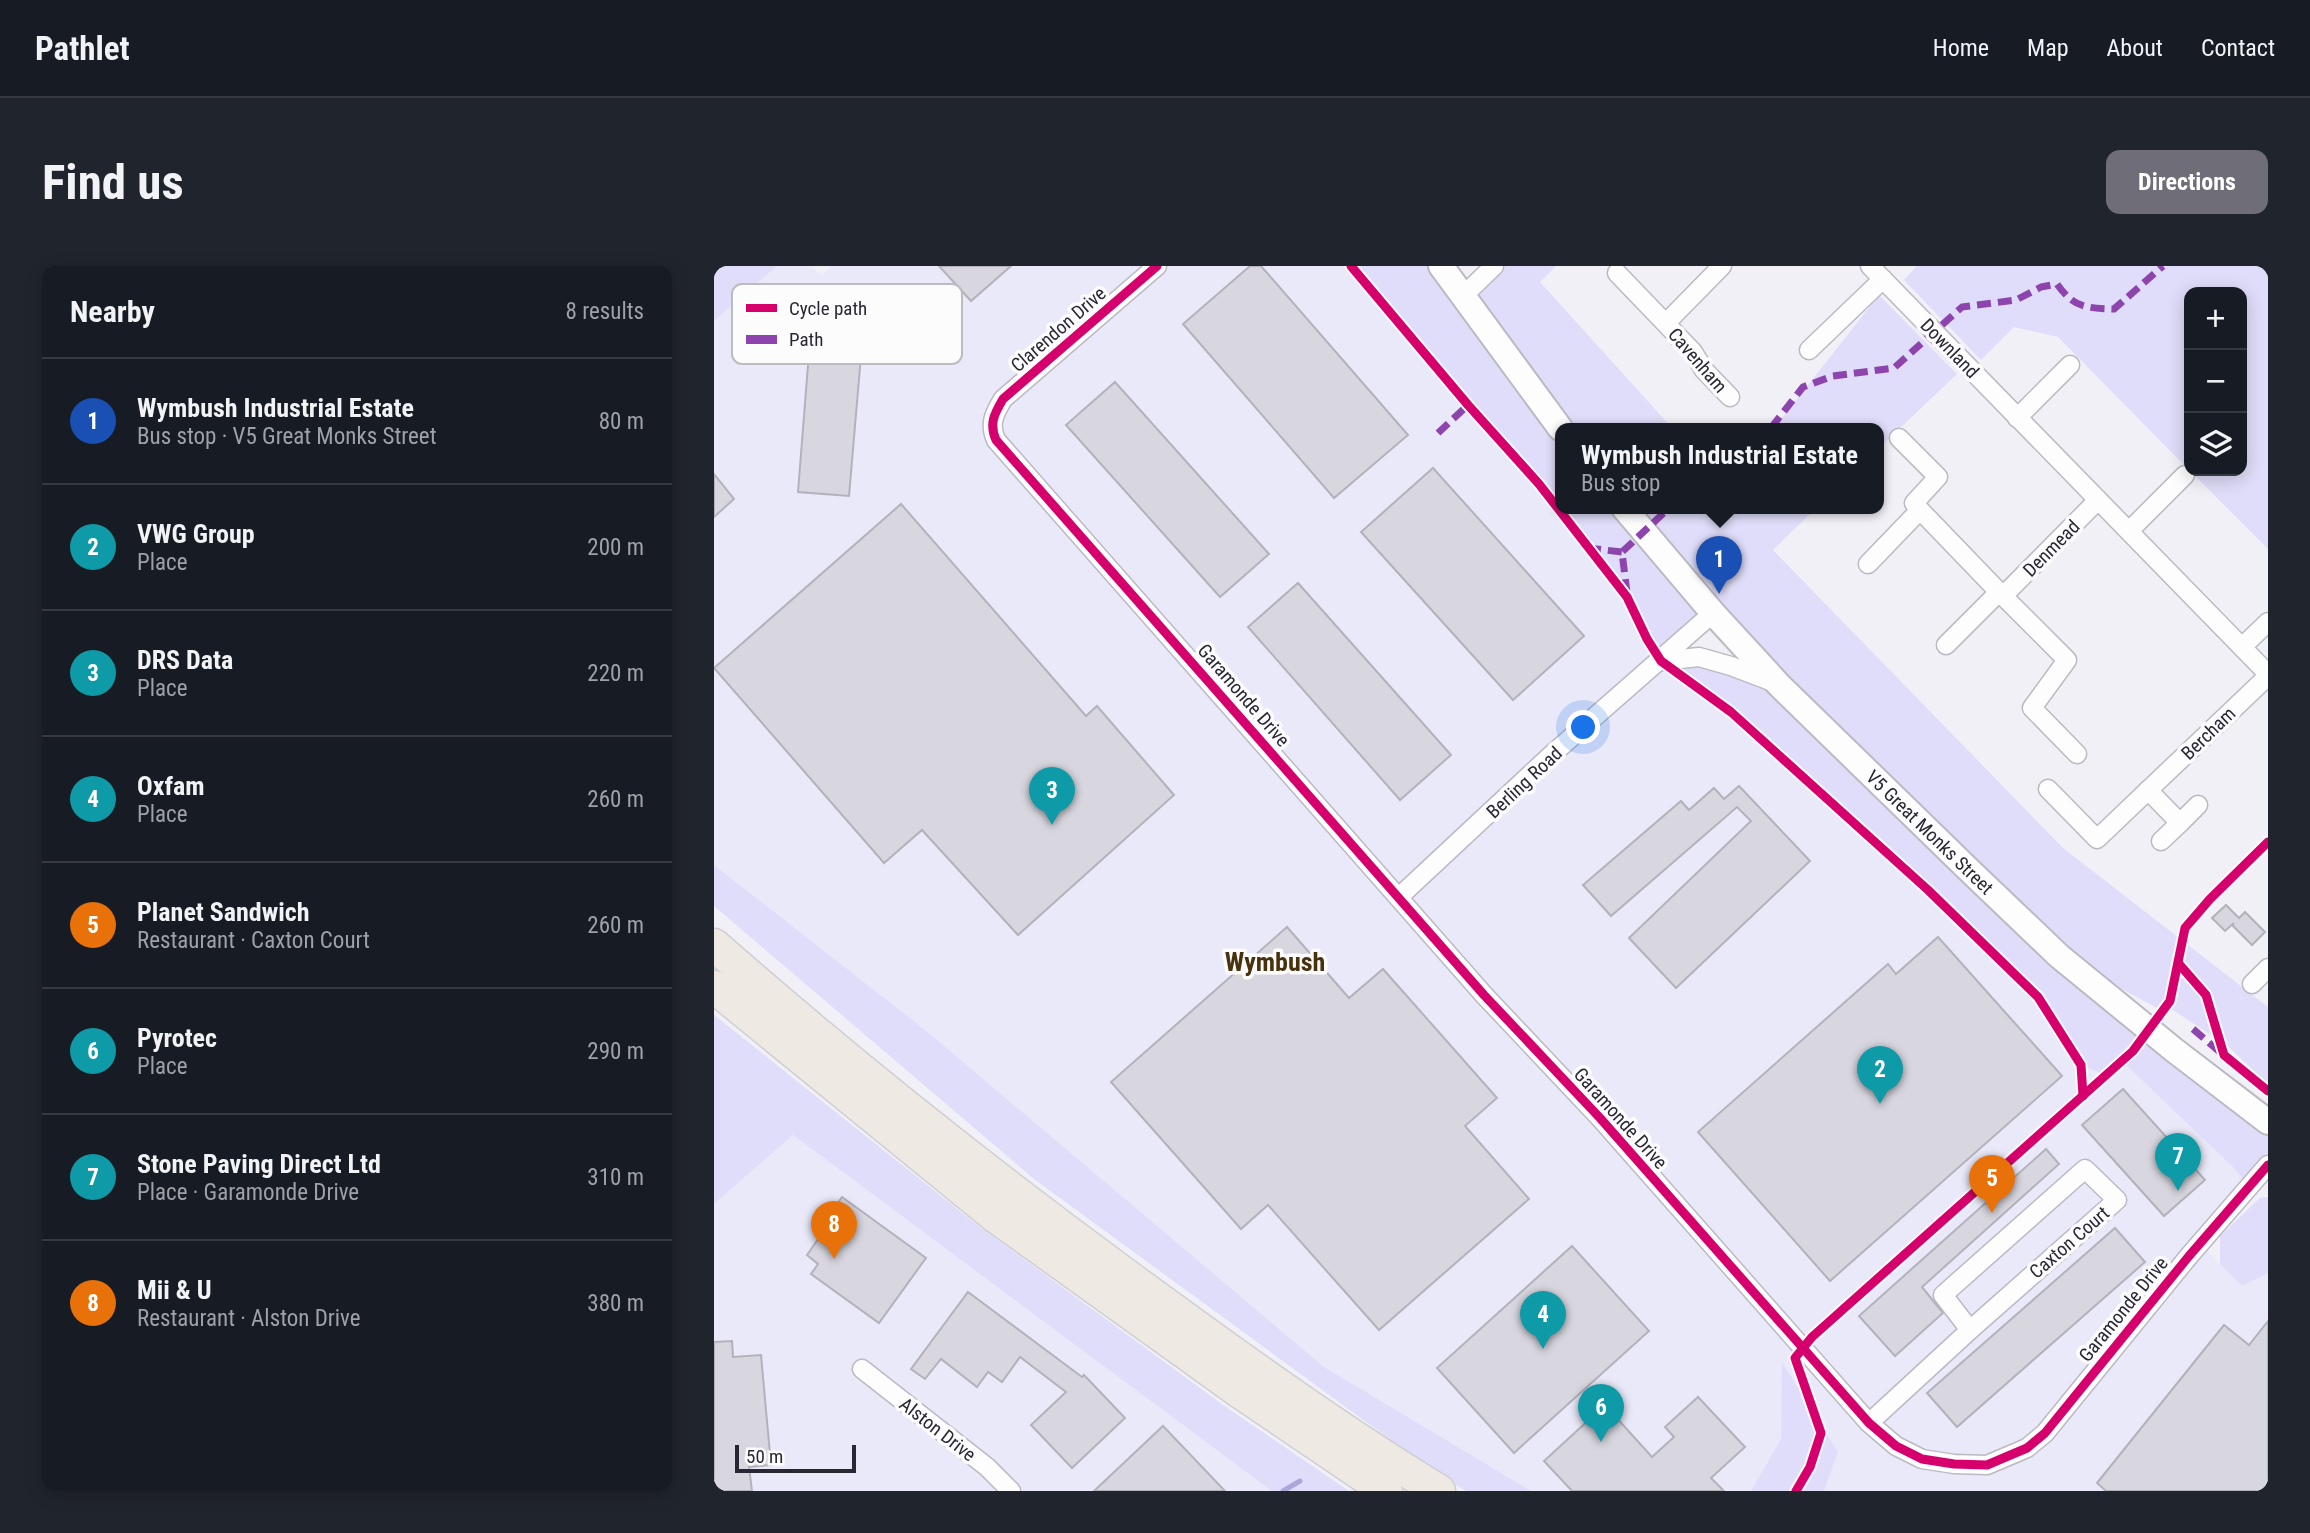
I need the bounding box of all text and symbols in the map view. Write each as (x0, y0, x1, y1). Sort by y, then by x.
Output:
text: Pathlet (35, 29, 130, 68)
text: Home (1933, 34, 1989, 62)
text: Map (2027, 34, 2069, 62)
text: About (2107, 34, 2163, 62)
text: Contact (2201, 34, 2275, 62)
button: Directions (2106, 150, 2268, 214)
text: Find us (42, 154, 184, 211)
street label: Clarendon Drive (1006, 282, 1111, 377)
legend (732, 284, 962, 364)
map controls (2184, 287, 2247, 476)
button: + (2184, 287, 2247, 350)
text: Nearby (70, 294, 155, 329)
text: Cycle path (789, 297, 867, 320)
text: 8 results (566, 298, 644, 325)
street label: Downland (1916, 314, 1984, 383)
street label: Cavenham (1663, 323, 1732, 397)
text: Path (789, 328, 823, 351)
button: − (2184, 350, 2247, 413)
text: Wymbush Industrial Estate (137, 393, 414, 423)
text: 1 (87, 408, 99, 435)
text: 80 m (599, 408, 644, 435)
button: layers (2184, 413, 2247, 476)
text: Bus stop · V5 Great Monks Street (137, 423, 436, 450)
popup (1555, 423, 1884, 514)
text: Wymbush Industrial Estate (1581, 440, 1858, 470)
text: Bus stop (1581, 470, 1660, 497)
street label: Denmead (2018, 515, 2084, 581)
text: VWG Group (137, 519, 255, 549)
text: 2 (87, 534, 99, 561)
text: 200 m (587, 534, 644, 561)
pin: 1 (1696, 536, 1742, 594)
text: Place (137, 549, 187, 576)
street label: Garamonde Drive (1193, 639, 1295, 751)
text: DRS Data (137, 645, 233, 675)
text: 3 (87, 660, 99, 687)
text: 220 m (587, 660, 644, 687)
text: Place (137, 675, 187, 702)
street label: Bercham (2177, 702, 2240, 765)
your location (1566, 710, 1600, 744)
street label: Berling Road (1482, 742, 1567, 823)
street label: V5 Great Monks Street (1861, 765, 1998, 899)
pin: 3 (1029, 767, 1075, 825)
text: Oxfam (137, 771, 205, 801)
text: 4 (87, 786, 99, 813)
text: 260 m (587, 786, 644, 813)
text: Place (137, 801, 187, 828)
text: Planet Sandwich (137, 897, 310, 927)
text: 5 (87, 912, 99, 939)
text: 260 m (587, 912, 644, 939)
text: Restaurant · Caxton Court (137, 927, 370, 954)
district label: Wymbush (1225, 947, 1325, 977)
text: Pyrotec (137, 1023, 217, 1053)
text: 6 (87, 1038, 99, 1065)
text: 290 m (587, 1038, 644, 1065)
pin: 2 (1857, 1046, 1903, 1104)
text: Place (137, 1053, 187, 1080)
street label: Garamonde Drive (1569, 1063, 1672, 1174)
pin: 7 (2155, 1133, 2201, 1191)
text: Stone Paving Direct Ltd (137, 1149, 381, 1179)
pin: 5 (1969, 1155, 2015, 1213)
text: 7 (87, 1164, 99, 1191)
text: 310 m (587, 1164, 644, 1191)
text: Place · Garamonde Drive (137, 1179, 359, 1206)
pin: 8 (811, 1201, 857, 1259)
street label: Caxton Court (2025, 1202, 2114, 1283)
street label: Garamonde Drive (2074, 1252, 2173, 1366)
text: Mii & U (137, 1275, 212, 1305)
text: 8 (87, 1290, 99, 1317)
text: 380 m (587, 1290, 644, 1317)
pin: 4 (1520, 1291, 1566, 1349)
text: Restaurant · Alston Drive (137, 1305, 361, 1332)
pin: 6 (1578, 1384, 1624, 1442)
street label: Alston Drive (895, 1392, 980, 1466)
scale bar (735, 1442, 856, 1474)
text: 50 m (746, 1445, 783, 1468)

